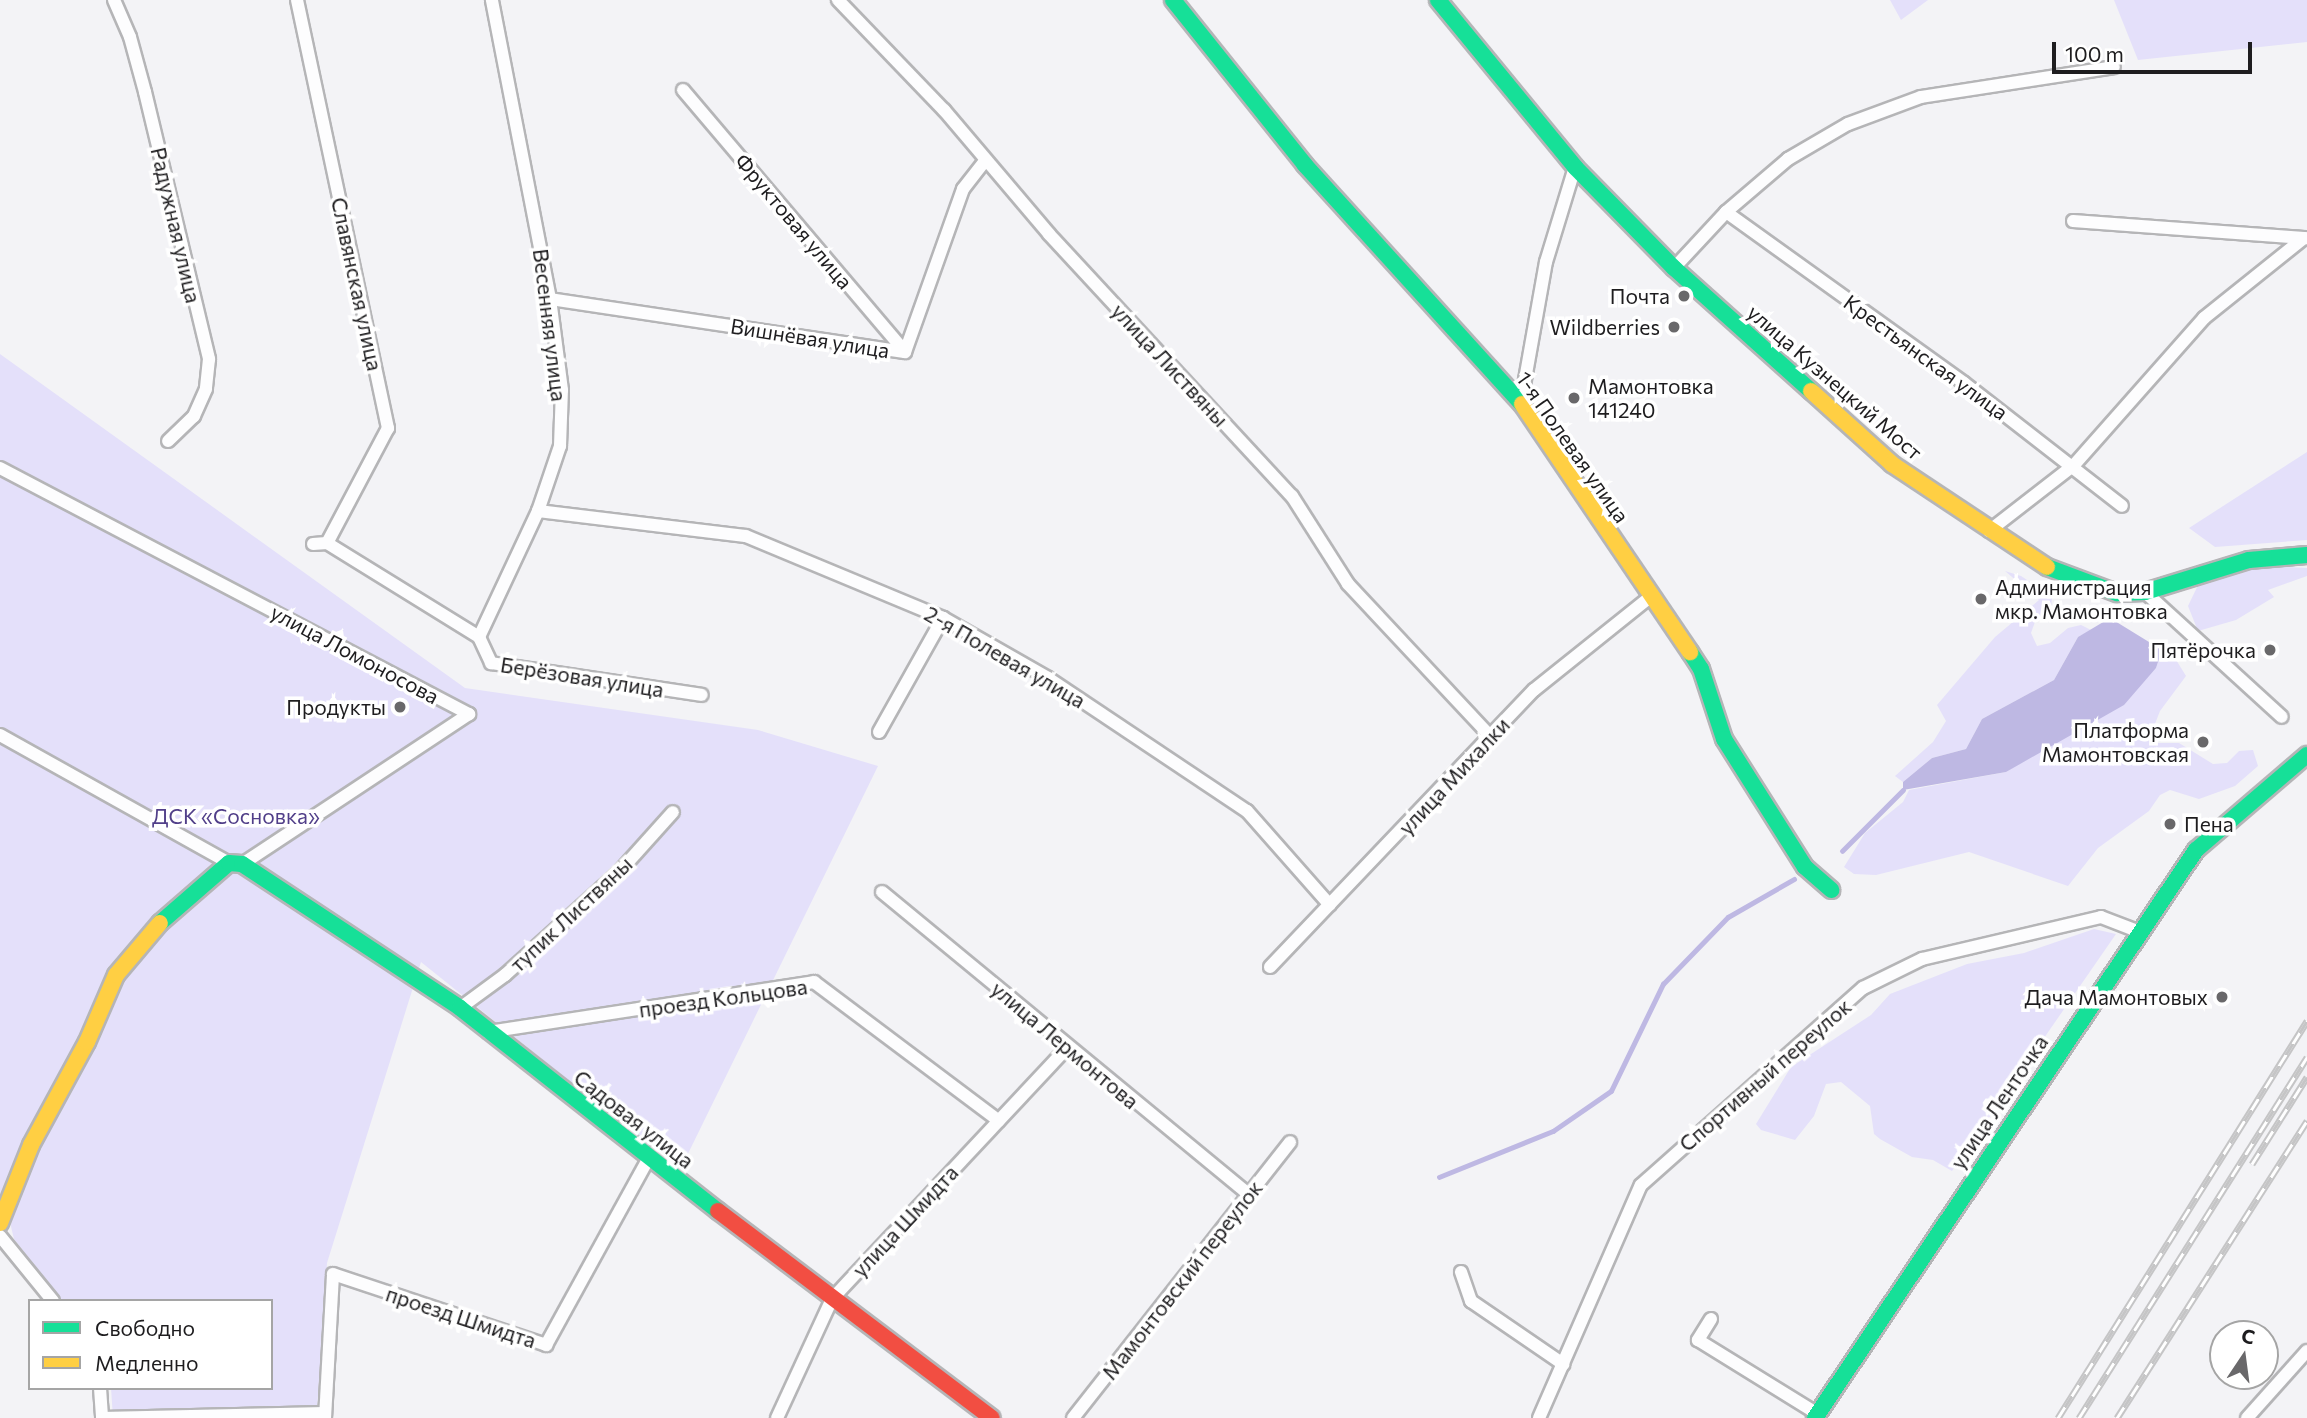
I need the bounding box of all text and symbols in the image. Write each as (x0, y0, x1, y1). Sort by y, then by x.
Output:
scale bar (2055, 28, 2254, 72)
text: 100 m (2065, 41, 2124, 66)
street label: Радужная улица (146, 145, 206, 305)
street label: Фруктовая улица (730, 148, 858, 294)
street label: Славянская улица (326, 195, 388, 373)
street label: Весенняя улица (528, 247, 572, 403)
place label: Почта (1610, 283, 1670, 309)
marker: Почта (1676, 288, 1692, 304)
street label: Крестьянская улица (1839, 289, 2013, 425)
street label: улица Листвяны (1107, 298, 1233, 432)
street label: улица Кузнецкий Мост (1742, 299, 1928, 465)
street label: Вишнёвая улица (729, 313, 891, 363)
place label: Wildberries (1549, 314, 1660, 340)
marker: Wildberries (1666, 319, 1682, 335)
street label: 1-я Полевая улица (1511, 367, 1635, 527)
place label: Мамонтовка 141240 (1588, 373, 1714, 423)
marker: Мамонтовка 141240 (1566, 390, 1582, 406)
place label: Администрация мкр. Мамонтовка (1995, 574, 2168, 624)
marker: Администрация мкр. Мамонтовка (1973, 591, 1989, 607)
street label: улица Ломоносова (267, 599, 443, 709)
street label: 2-я Полевая улица (920, 601, 1090, 713)
place label: Пятёрочка (2150, 637, 2256, 663)
marker: Пятёрочка (2262, 642, 2278, 658)
street label: Берёзовая улица (499, 652, 665, 702)
place label: Продукты (286, 694, 386, 720)
marker: Продукты (392, 699, 408, 715)
street label: улица Михалки (1393, 712, 1515, 840)
place label: Платформа Мамонтовская (2042, 717, 2189, 767)
marker: Платформа Мамонтовская (2195, 734, 2211, 750)
park label: ДСК «Сосновка» (152, 803, 320, 829)
place label: Пена (2184, 811, 2234, 837)
marker: Пена (2162, 816, 2178, 832)
street label: тупик Листвяны (505, 851, 637, 977)
street label: проезд Кольцова (637, 974, 809, 1022)
street label: улица Лермонтова (986, 976, 1144, 1114)
place label: Дача Мамонтовых (2025, 984, 2208, 1010)
marker: Дача Мамонтовых (2214, 989, 2230, 1005)
street label: Спортивный переулок (1674, 993, 1856, 1157)
street label: улица Ленточка (1945, 1030, 2053, 1174)
street label: Садовая улица (569, 1065, 699, 1173)
street label: улица Шмидта (847, 1160, 963, 1282)
street label: Мамонтовский переулок (1096, 1175, 1268, 1385)
street label: проезд Шмидта (383, 1281, 539, 1353)
legend (28, 1299, 273, 1390)
text: Свободно (95, 1315, 195, 1340)
north arrow (2209, 1320, 2279, 1390)
text: С (2239, 1323, 2257, 1349)
text: Медленно (95, 1350, 199, 1375)

